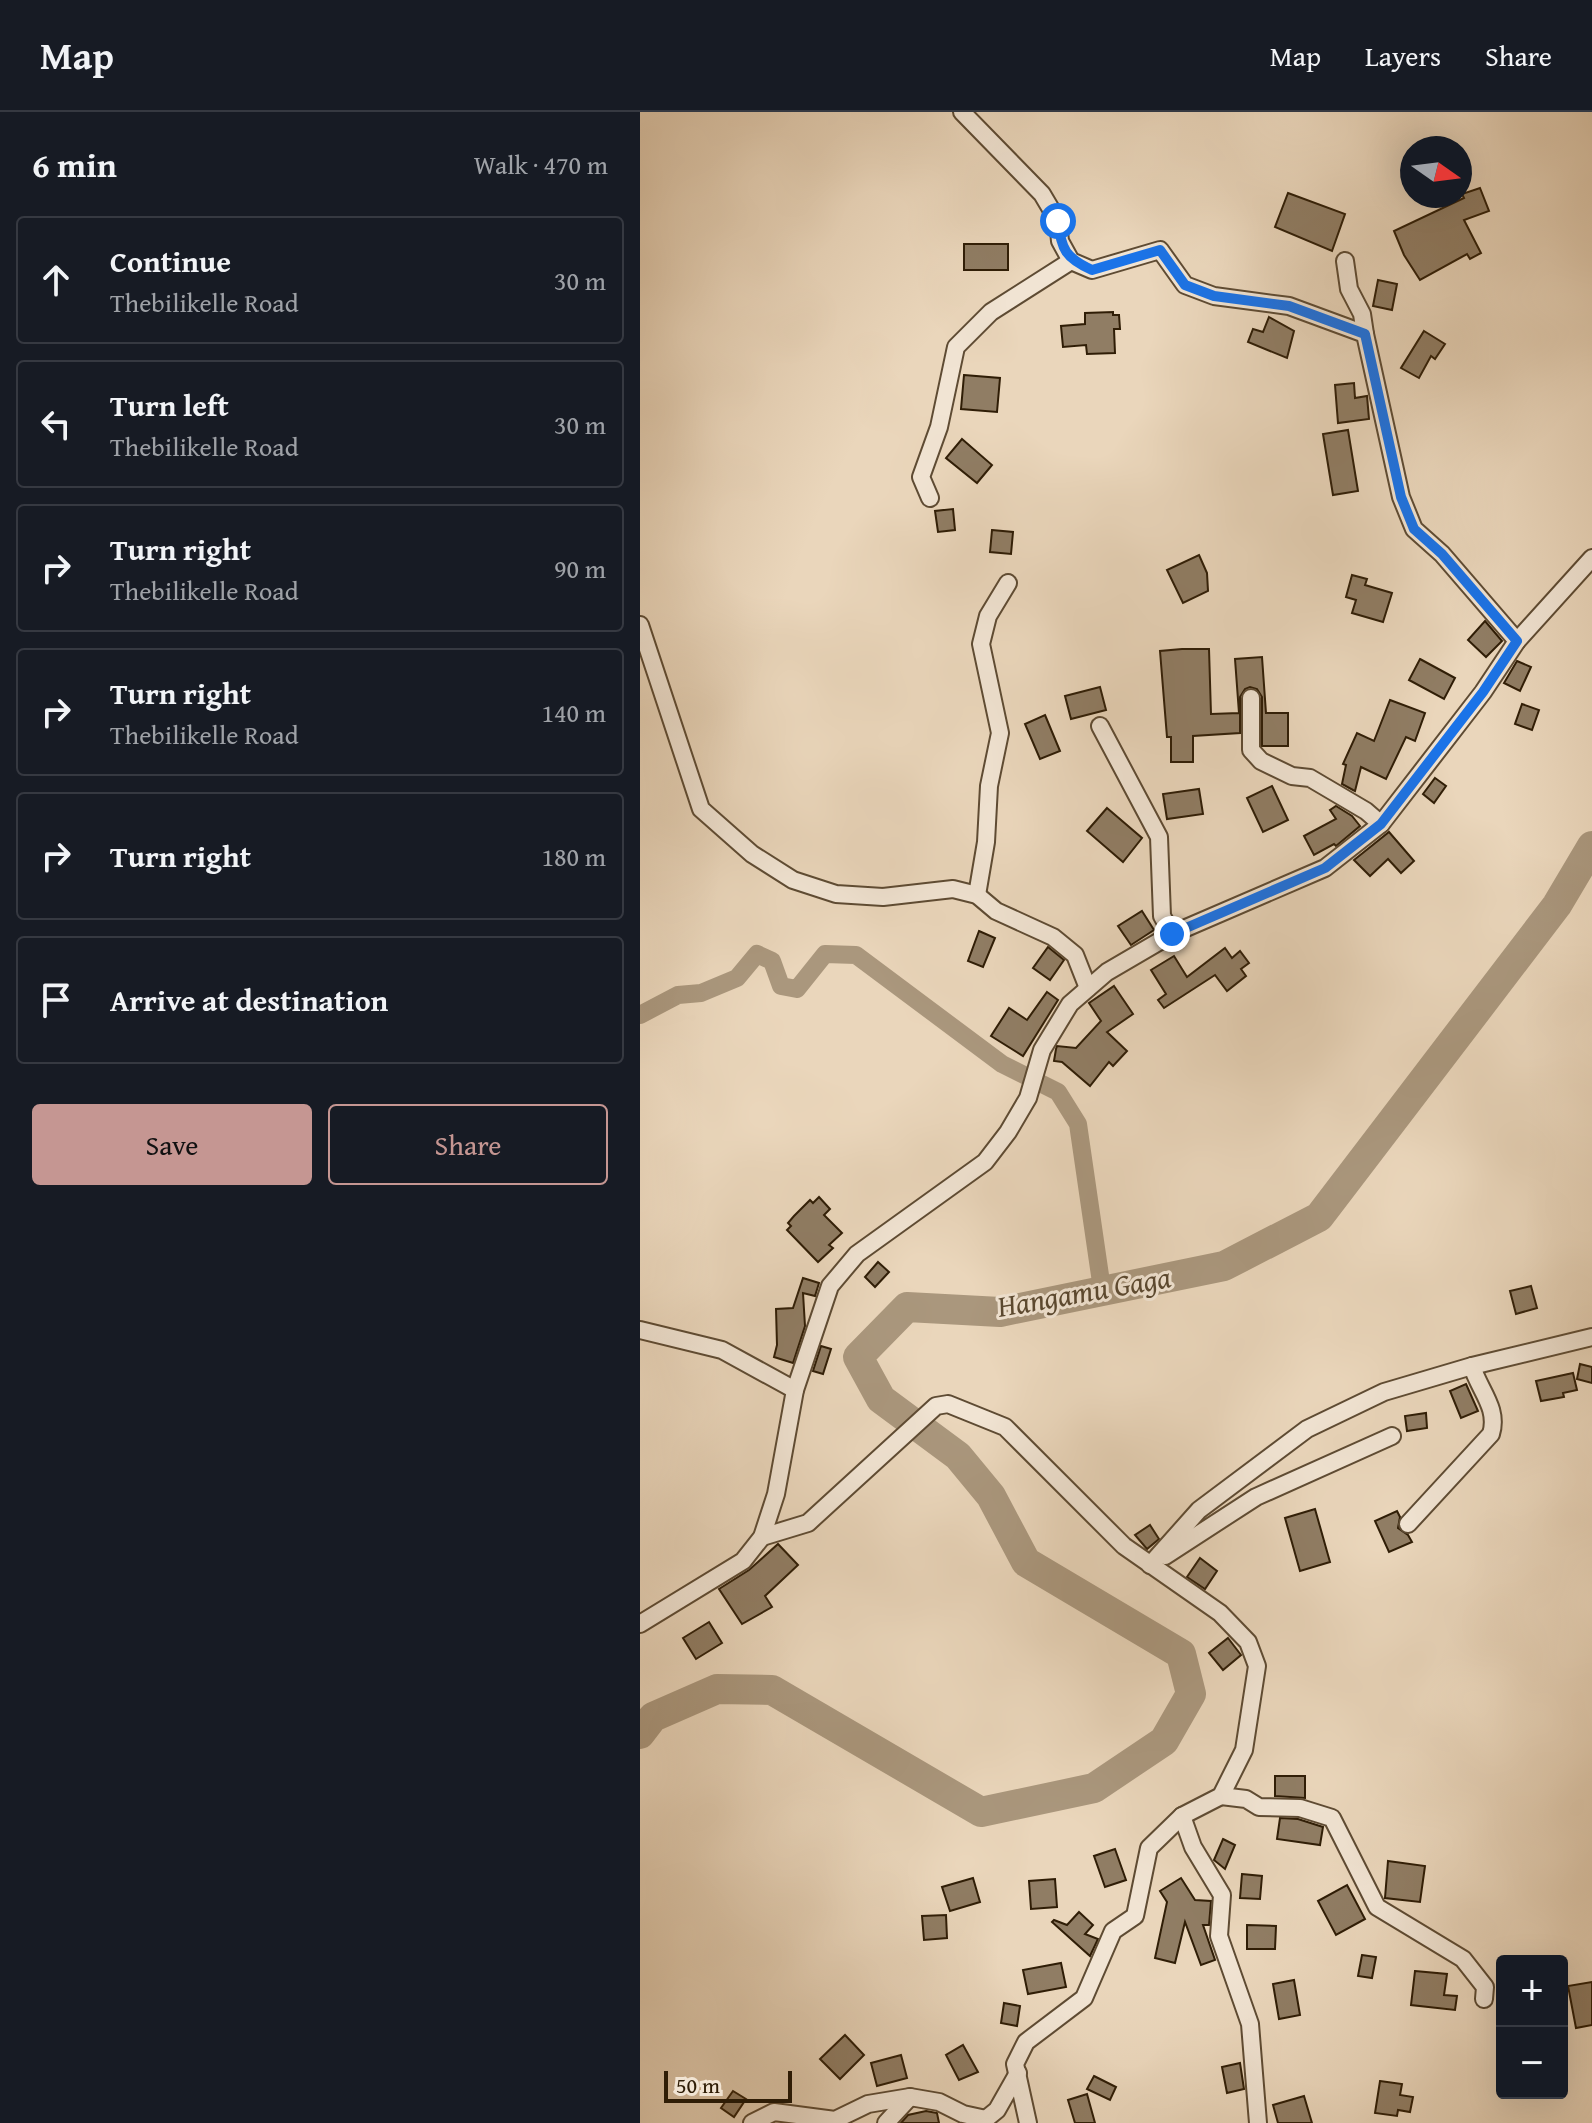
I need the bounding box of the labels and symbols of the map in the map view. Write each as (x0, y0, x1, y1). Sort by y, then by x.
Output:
north arrow (1400, 136, 1472, 208)
route start (1040, 203, 1076, 239)
route end (1154, 916, 1190, 952)
water label: Hangamu Gaga (993, 1254, 1174, 1328)
scale bar (664, 2067, 792, 2103)

